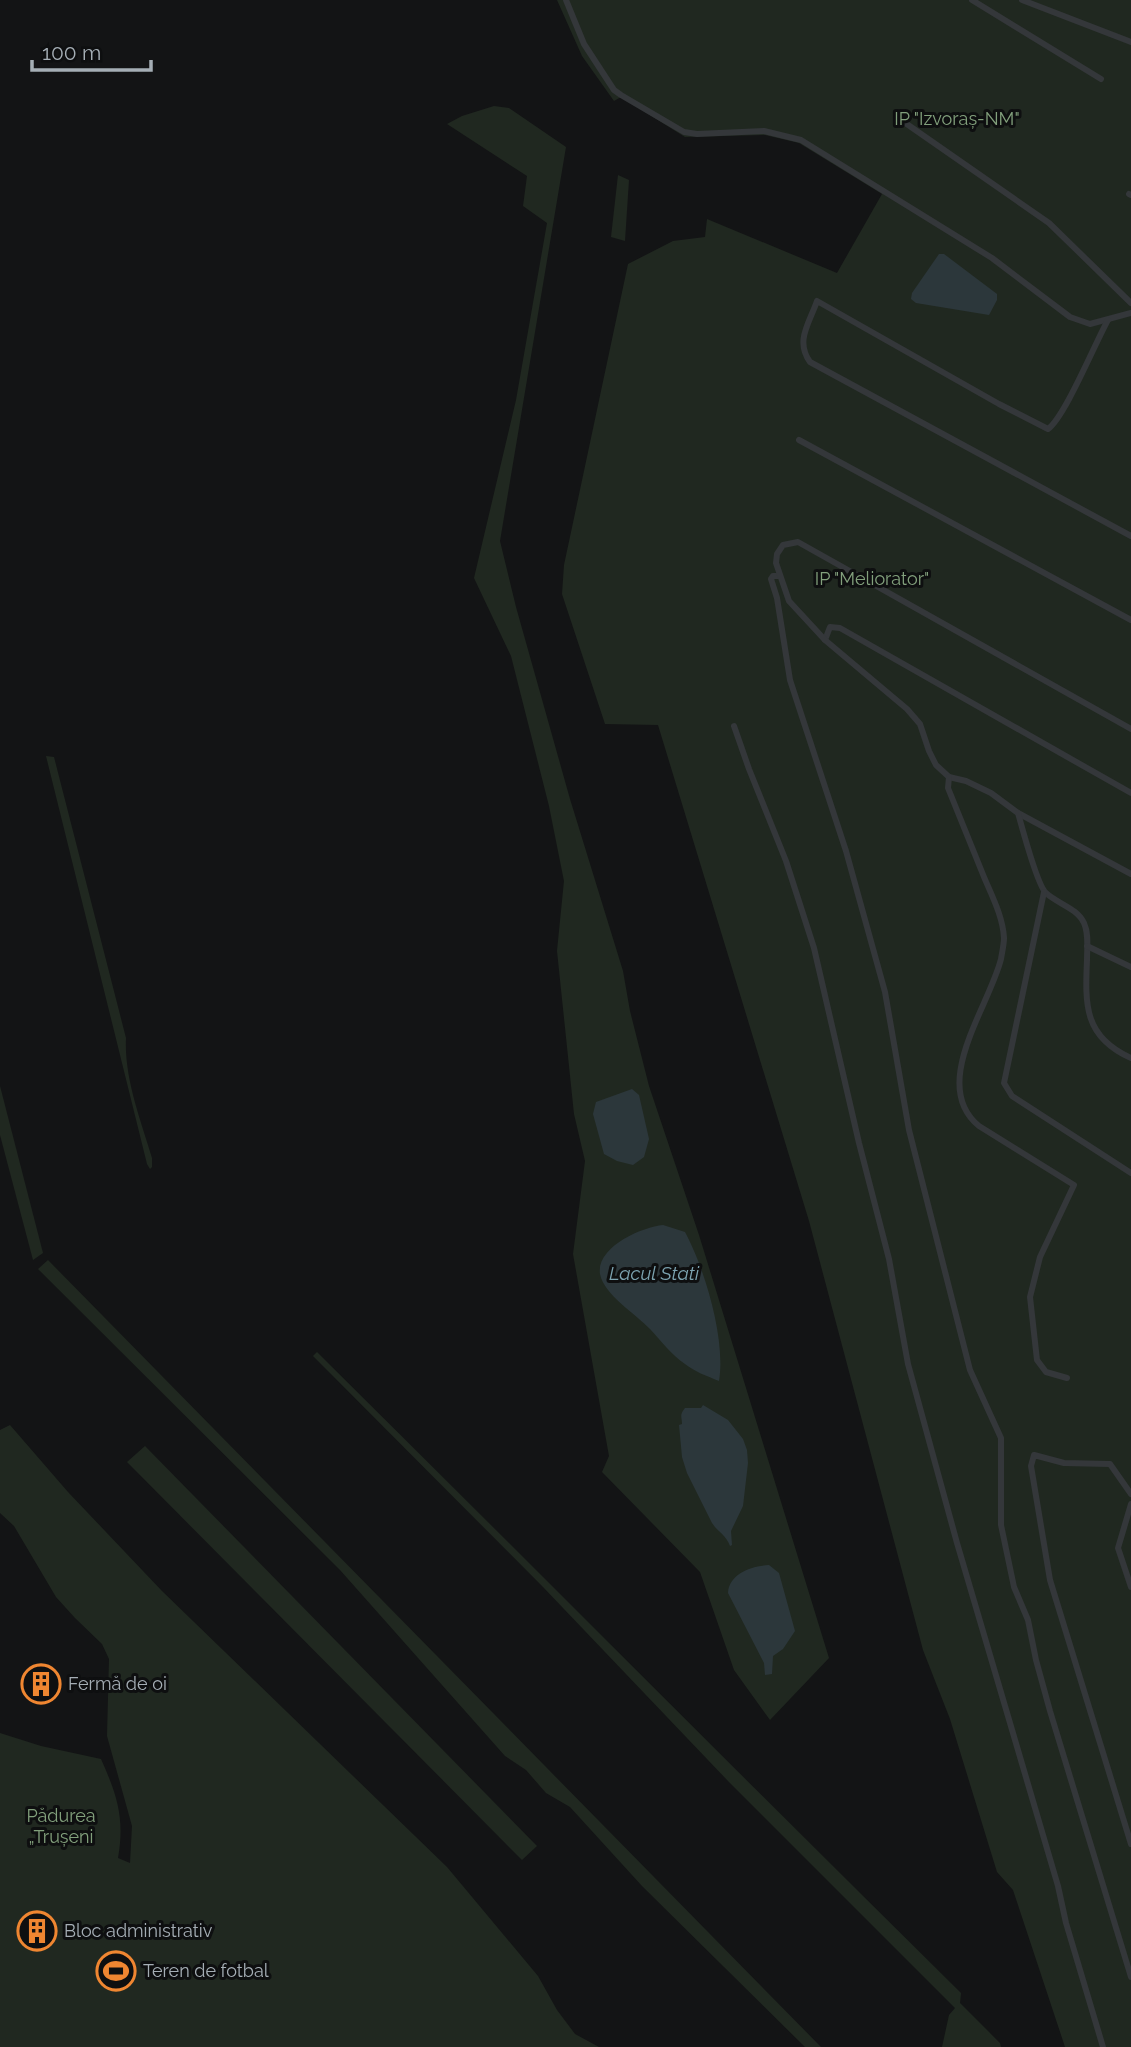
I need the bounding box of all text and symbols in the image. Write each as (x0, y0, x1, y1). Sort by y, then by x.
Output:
scale bar (32, 28, 150, 72)
text: 100 m (42, 40, 101, 65)
park label: IP "Izvoraș-NM" (894, 108, 1020, 129)
park label: IP "Meliorator" (815, 568, 929, 589)
water label: Lacul Stati (609, 1262, 700, 1284)
building icon: Fermă de oi (20, 1663, 62, 1705)
place label: Fermă de oi (68, 1673, 167, 1694)
park label: Pădurea „Trușeni (26, 1805, 96, 1847)
building icon: Bloc administrativ (16, 1910, 58, 1952)
place label: Bloc administrativ (64, 1920, 213, 1941)
sports icon: Teren de fotbal (95, 1950, 137, 1992)
place label: Teren de fotbal (143, 1960, 269, 1981)

